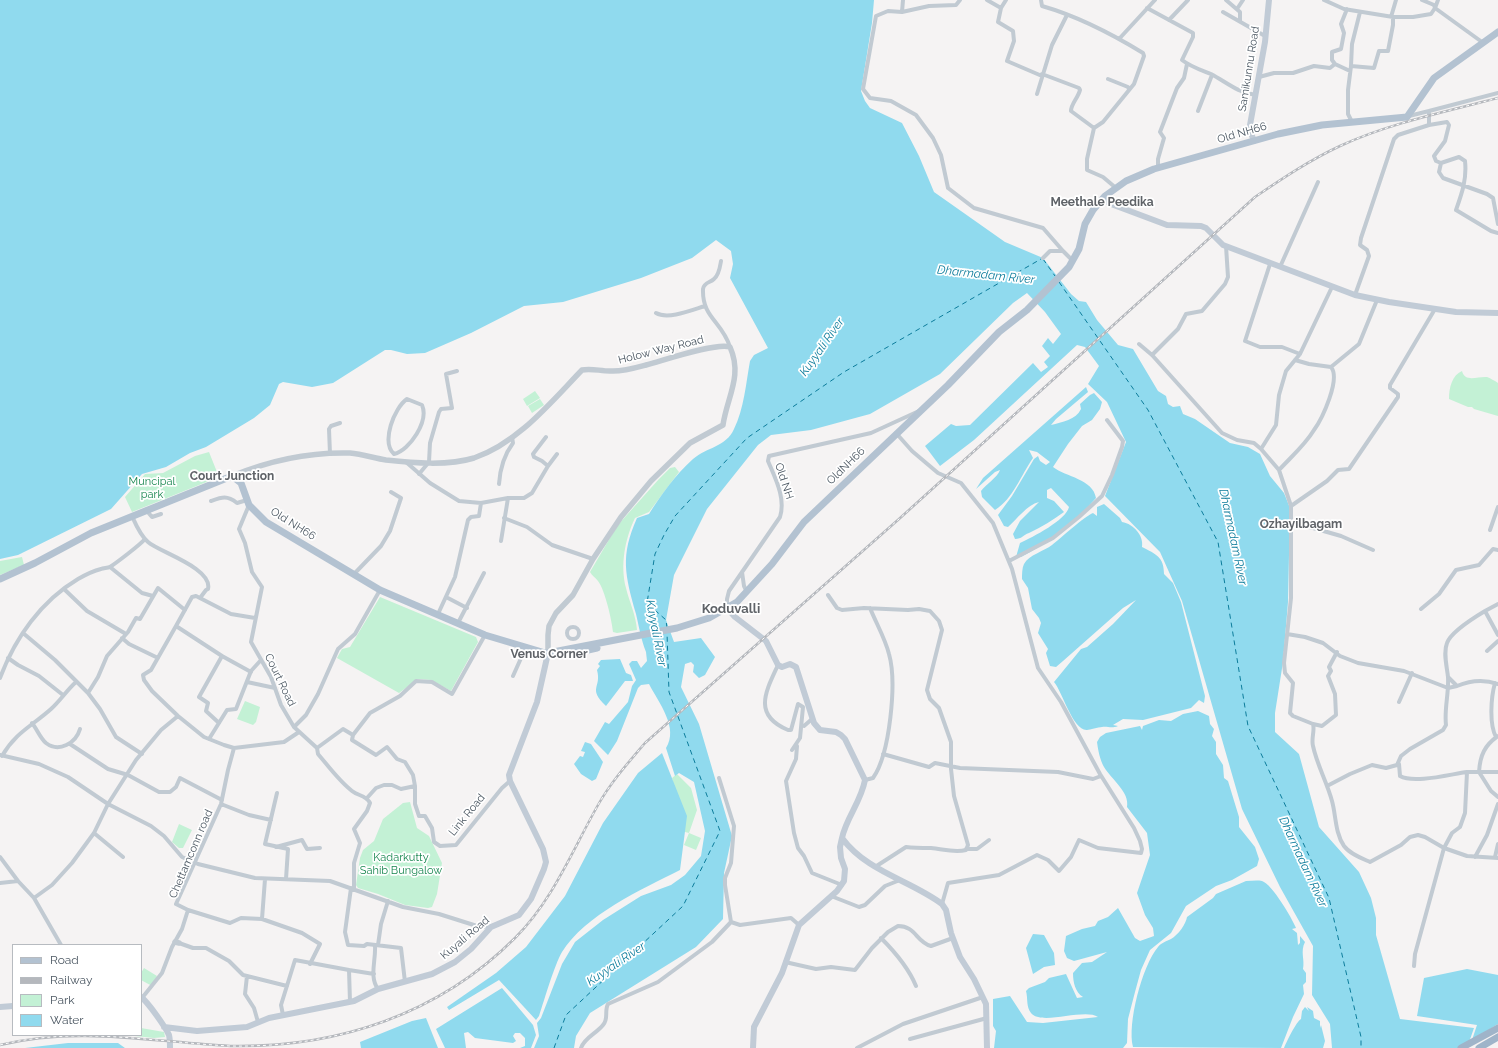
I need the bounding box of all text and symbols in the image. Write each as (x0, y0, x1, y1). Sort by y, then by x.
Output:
street label: Samikunnu Road (1236, 25, 1262, 113)
street label: Old NH66 (1216, 120, 1268, 146)
district label: Meethale Peedika (1050, 195, 1154, 209)
water label: Dharmadam River (936, 263, 1036, 287)
water label: Kuyyali River (797, 315, 847, 379)
street label: Holow Way Road (617, 333, 705, 367)
street label: OldNH66 (824, 445, 868, 487)
street label: Old NH (772, 461, 796, 501)
district label: Court Junction (190, 469, 274, 483)
park label: Muncipal park (129, 475, 175, 501)
water label: Dharmadam River (1216, 487, 1250, 587)
street label: Old NH66 (268, 505, 318, 543)
district label: Ozhayilbagam (1260, 517, 1342, 531)
water label: Kuyyali River (642, 598, 670, 668)
district label: Koduvalli (702, 601, 760, 617)
district label: Venus Corner (510, 647, 588, 661)
street label: Court Road (261, 651, 299, 709)
street label: Link Road (446, 791, 488, 839)
street label: Chettamconn road (166, 808, 216, 900)
water label: Dharmadam River (1276, 814, 1330, 910)
park label: Kadarkutty Sahib Bungalow (360, 851, 442, 877)
street label: Kuyali Road (438, 914, 492, 962)
water label: Kuyyali River (584, 939, 648, 989)
legend (12, 944, 142, 1036)
text: Road (50, 953, 79, 967)
text: Railway (50, 973, 92, 987)
text: Park (50, 993, 75, 1007)
text: Water (50, 1013, 84, 1027)

